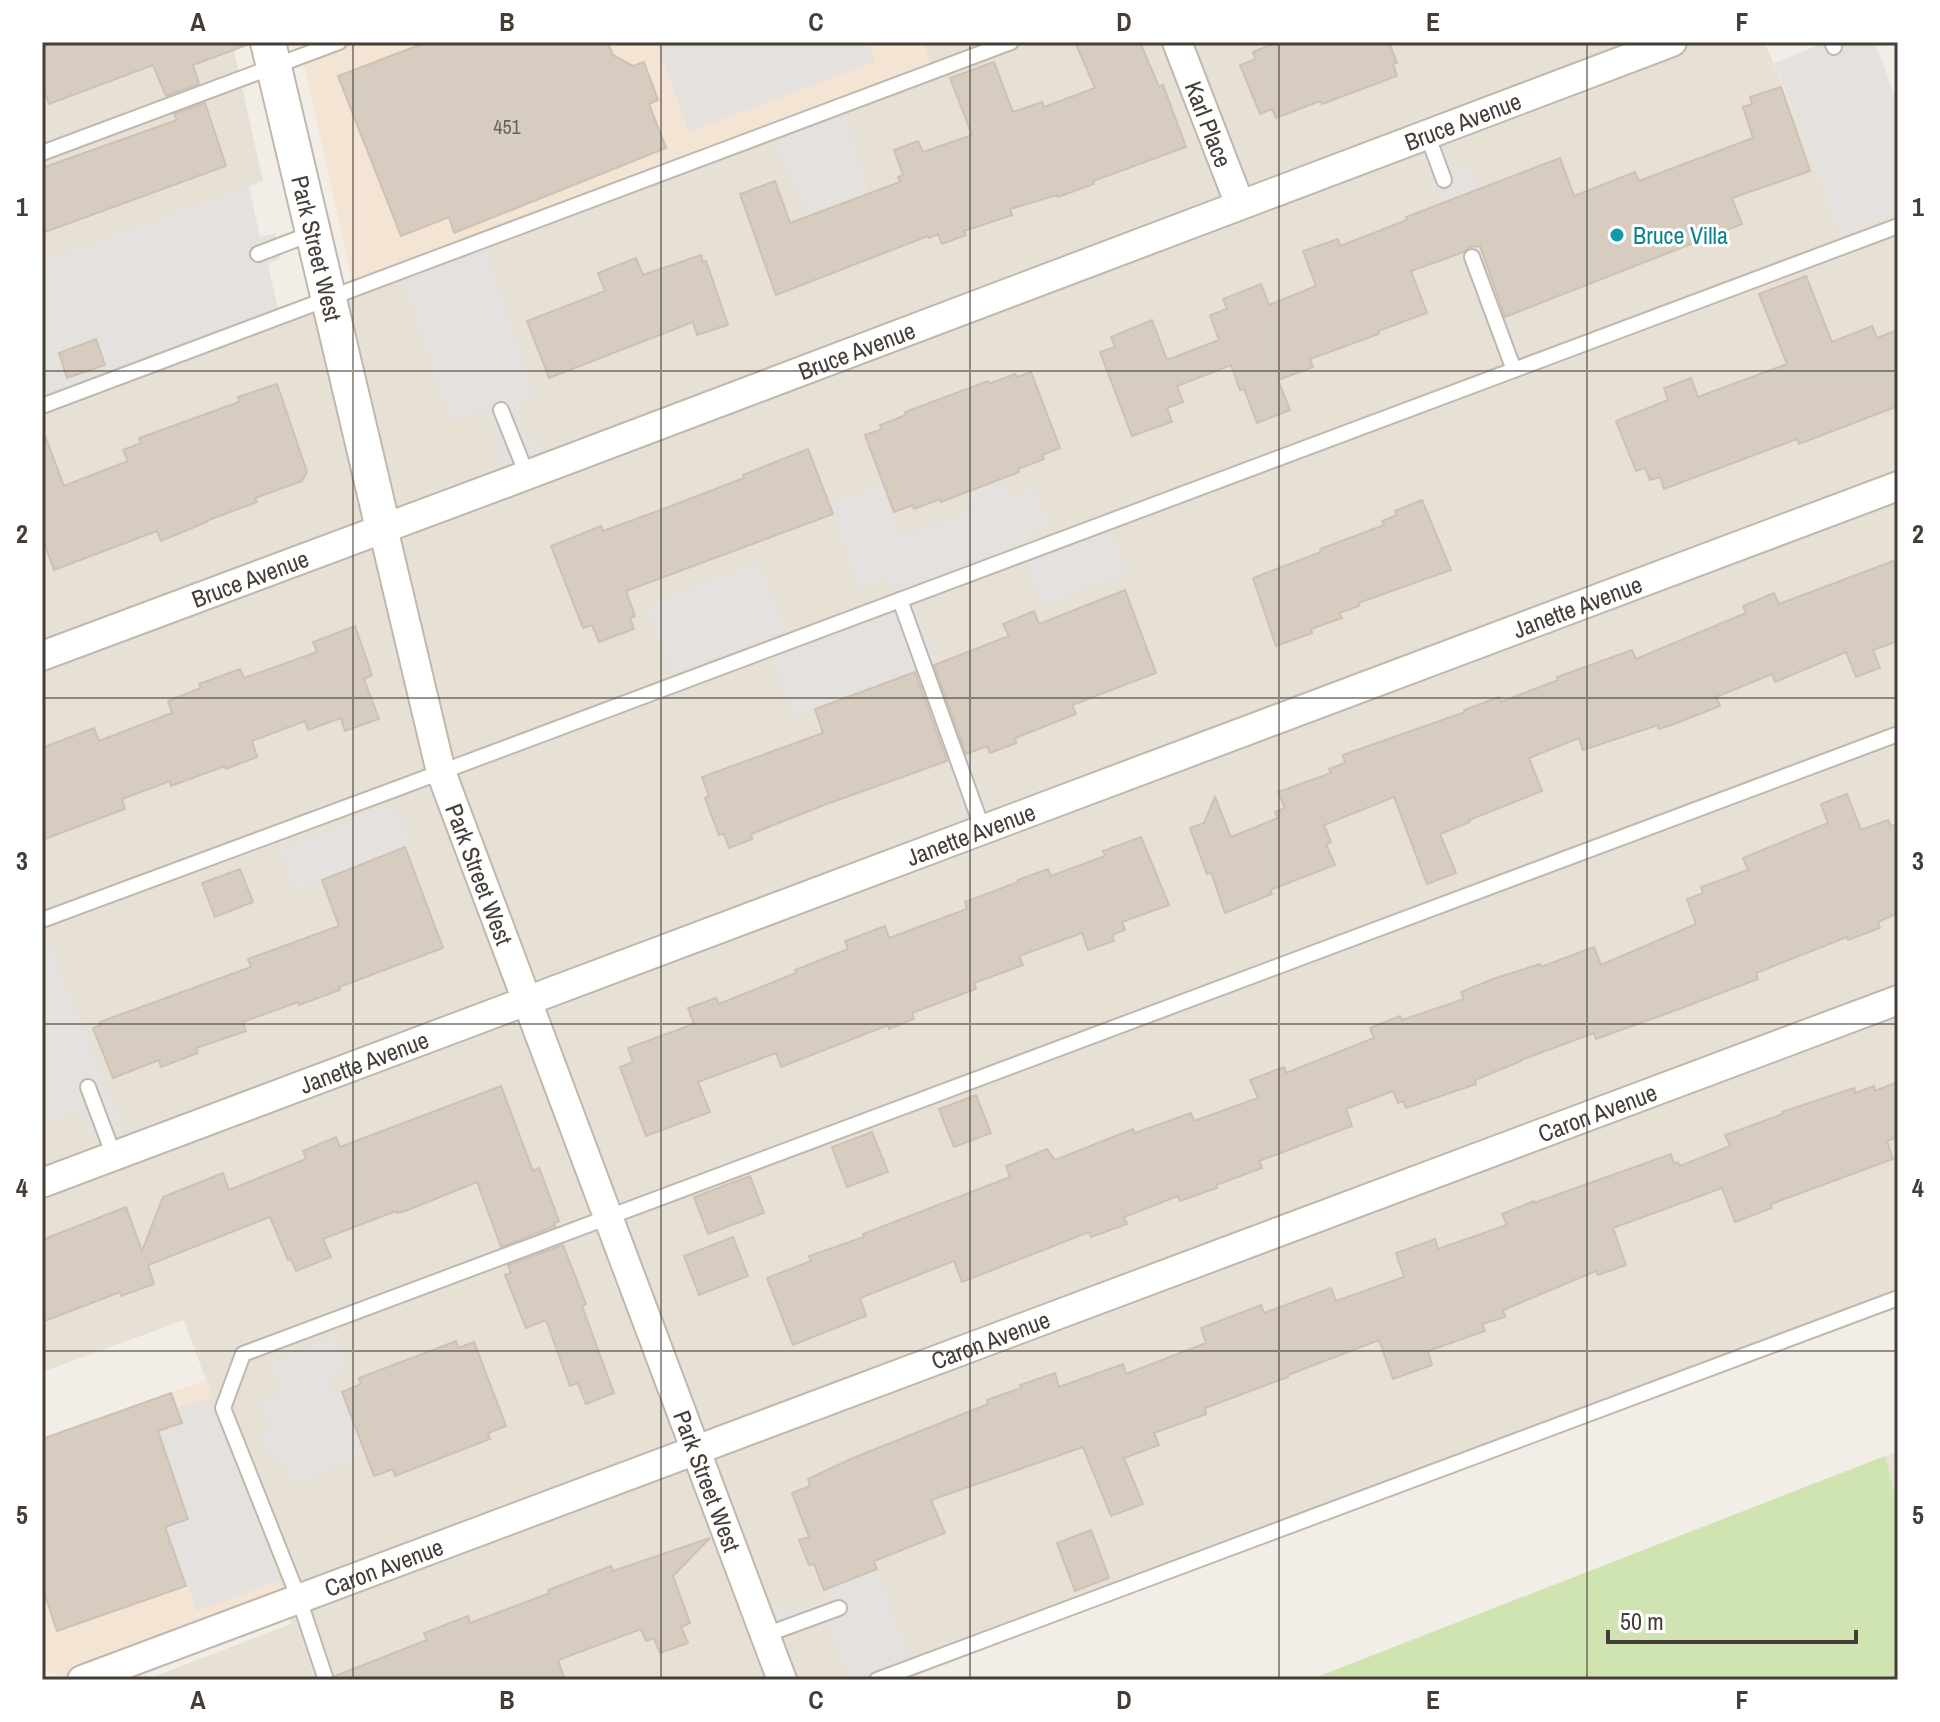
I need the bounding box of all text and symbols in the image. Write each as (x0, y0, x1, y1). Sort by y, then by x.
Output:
text: A (190, 4, 206, 39)
text: B (499, 4, 515, 39)
text: C (808, 4, 824, 39)
text: D (1116, 4, 1132, 39)
text: E (1426, 4, 1440, 39)
text: F (1735, 4, 1749, 39)
street label: Karl Place (1178, 76, 1240, 172)
street label: Bruce Avenue (1400, 85, 1526, 158)
house number: 451 (493, 113, 521, 140)
street label: Park Street West (284, 172, 350, 325)
text: 1 (16, 189, 28, 224)
text: 1 (1912, 189, 1924, 224)
place label: Bruce Villa (1633, 219, 1728, 251)
marker: Bruce Villa (1608, 226, 1626, 244)
street label: Bruce Avenue (794, 314, 919, 387)
text: 2 (16, 516, 28, 551)
text: 2 (1912, 516, 1924, 551)
street label: Bruce Avenue (187, 542, 313, 615)
street label: Janette Avenue (1508, 568, 1646, 645)
street label: Janette Avenue (902, 795, 1040, 873)
street label: Park Street West (438, 799, 521, 950)
text: 3 (16, 843, 28, 878)
text: 3 (1912, 843, 1924, 878)
street label: Janette Avenue (295, 1023, 433, 1101)
street label: Caron Avenue (1533, 1076, 1661, 1149)
text: 4 (16, 1170, 28, 1205)
text: 4 (1912, 1170, 1924, 1205)
street label: Caron Avenue (926, 1303, 1054, 1377)
street label: Park Street West (666, 1406, 748, 1557)
text: 5 (16, 1497, 28, 1532)
text: 5 (1912, 1497, 1924, 1532)
street label: Caron Avenue (320, 1530, 447, 1604)
scale bar (1608, 1594, 1856, 1644)
text: 50 m (1620, 1605, 1664, 1637)
text: A (190, 1682, 206, 1717)
text: B (499, 1682, 515, 1717)
text: C (808, 1682, 824, 1717)
text: D (1116, 1682, 1132, 1717)
text: E (1426, 1682, 1440, 1717)
text: F (1735, 1682, 1749, 1717)

